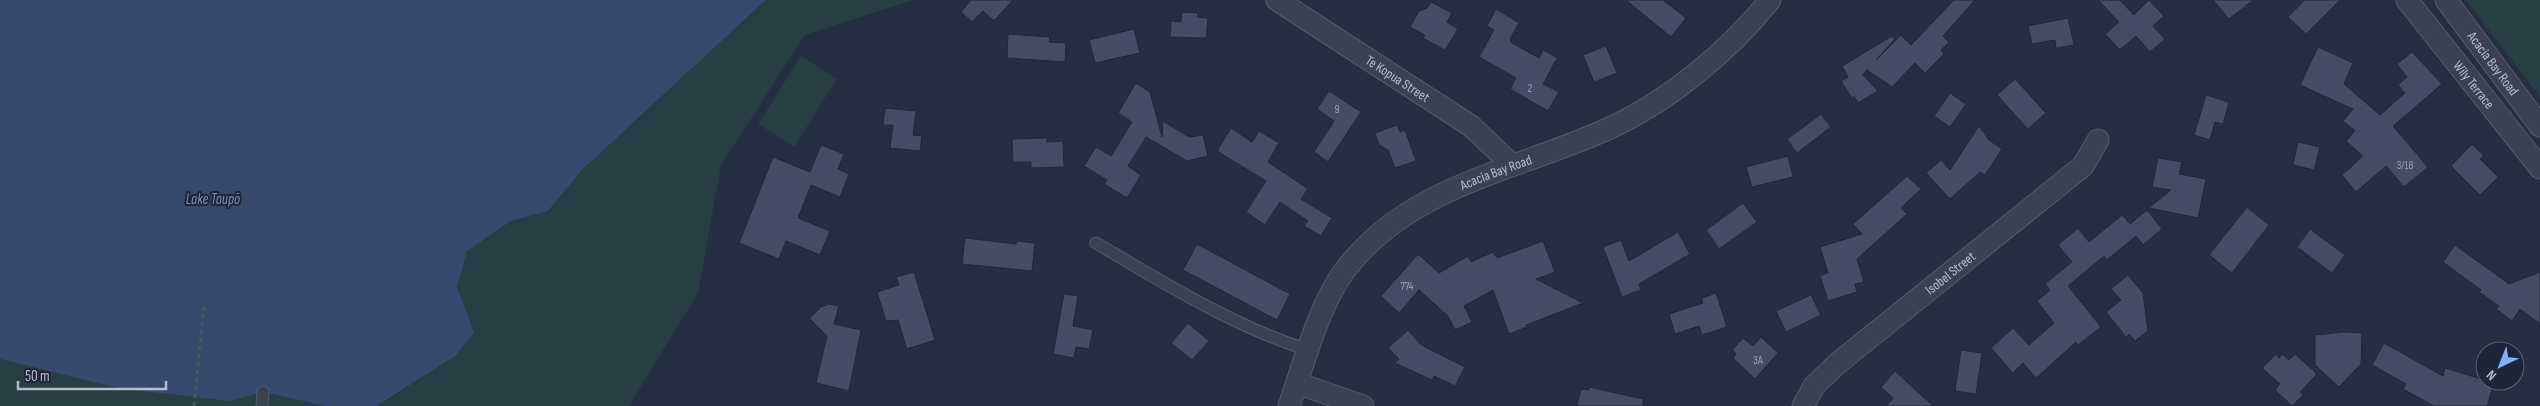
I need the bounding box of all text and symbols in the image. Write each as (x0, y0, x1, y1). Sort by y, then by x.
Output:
street label: Acacia Bay Road (2463, 28, 2522, 99)
street label: Te Kopua Street (1362, 52, 1433, 106)
street label: Wily Terrace (2449, 57, 2498, 113)
house number: 2 (1528, 82, 1533, 95)
house number: 9 (1335, 103, 1340, 116)
street label: Acacia Bay Road (1456, 151, 1534, 194)
house number: 3/18 (2397, 159, 2413, 172)
water label: Lake Taupō (186, 190, 240, 209)
street label: Isobel Street (1922, 248, 1979, 298)
house number: 774 (1401, 280, 1414, 293)
north arrow (2475, 341, 2525, 391)
house number: 3A (1753, 354, 1763, 367)
scale bar (18, 358, 165, 390)
text: N (2483, 366, 2500, 384)
text: 50 m (25, 367, 50, 386)

